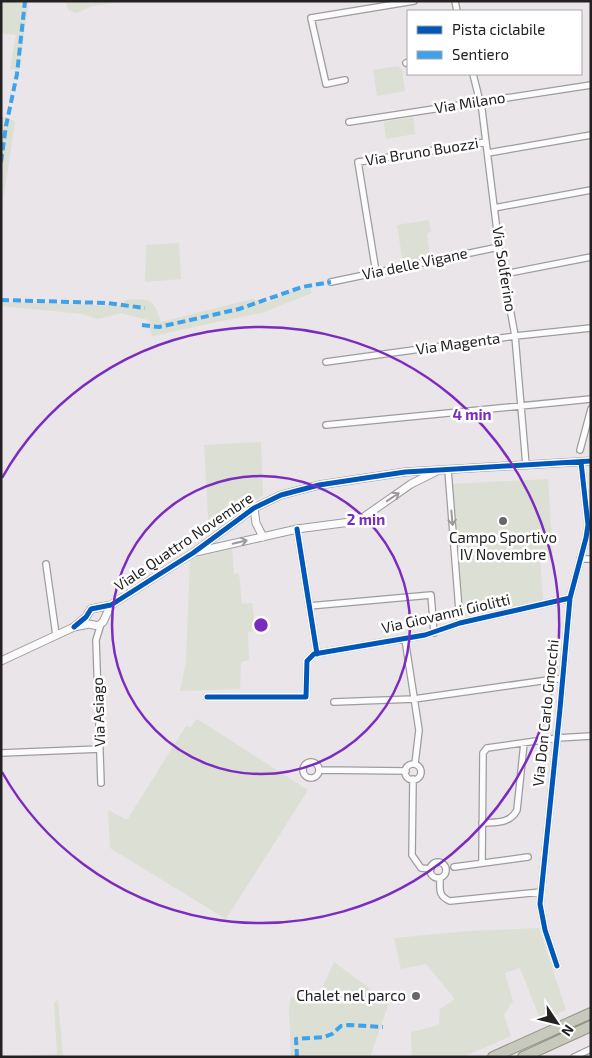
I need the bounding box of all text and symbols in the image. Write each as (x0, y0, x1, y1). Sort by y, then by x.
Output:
legend (407, 10, 582, 75)
text: Pista ciclabile (452, 20, 545, 38)
text: Sentiero (452, 45, 509, 63)
street label: Via Milano (433, 88, 506, 116)
street label: Via Bruno Buozzi (364, 133, 480, 169)
street label: Via Solferino (489, 225, 521, 313)
street label: Via delle Vigane (360, 243, 469, 283)
street label: Via Magenta (415, 328, 501, 358)
text: 4 min (452, 405, 492, 423)
street label: Viale Quattro Novembre (111, 488, 257, 595)
one-way arrow (386, 492, 400, 502)
text: 2 min (347, 510, 385, 528)
one-way arrow (447, 510, 456, 526)
marker: Campo Sportivo IV Novembre (497, 515, 509, 527)
place label: Campo Sportivo IV Novembre (449, 528, 557, 563)
one-way arrow (232, 537, 248, 546)
street label: Via Giovanni Giolitti (380, 589, 512, 637)
centre of rings (252, 616, 270, 634)
street label: Via Don Carlo Gnocchi (528, 638, 562, 787)
street label: Via Asiago (88, 677, 108, 747)
place label: Chalet nel parco (296, 986, 406, 1004)
marker: Chalet nel parco (410, 990, 422, 1002)
north arrow (532, 998, 582, 1048)
text: N (558, 1022, 578, 1040)

